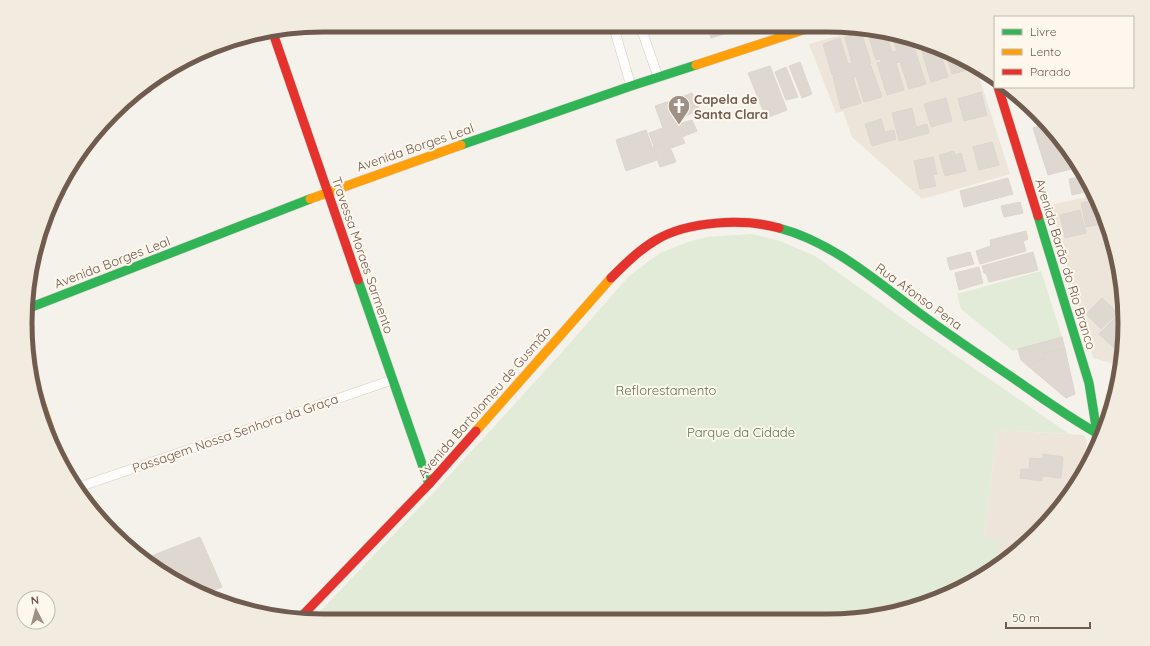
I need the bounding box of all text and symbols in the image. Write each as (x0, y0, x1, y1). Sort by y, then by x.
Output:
legend (994, 16, 1134, 88)
text: Livre (1030, 24, 1057, 39)
text: Lento (1030, 44, 1061, 59)
text: Parado (1030, 64, 1071, 79)
place label: Capela de Santa Clara (694, 91, 768, 122)
church icon: Capela de Santa Clara (666, 93, 692, 126)
street label: Avenida Borges Leal (354, 119, 476, 175)
street label: Travessa Moraes Sarmento (329, 174, 397, 336)
street label: Avenida Barão do Rio Branco (1032, 177, 1100, 351)
street label: Avenida Borges Leal (52, 233, 172, 291)
street label: Rua Afonso Pena (873, 259, 965, 333)
street label: Avenida Bartolomeu de Gusmão (414, 323, 554, 481)
park label: Reflorestamento (616, 382, 717, 398)
street label: Passagem Nossa Senhora da Graça (130, 390, 340, 476)
park label: Parque da Cidade (687, 424, 795, 440)
north arrow (16, 590, 56, 630)
text: N (30, 593, 40, 607)
scale bar (1006, 604, 1090, 630)
text: 50 m (1012, 610, 1040, 625)

